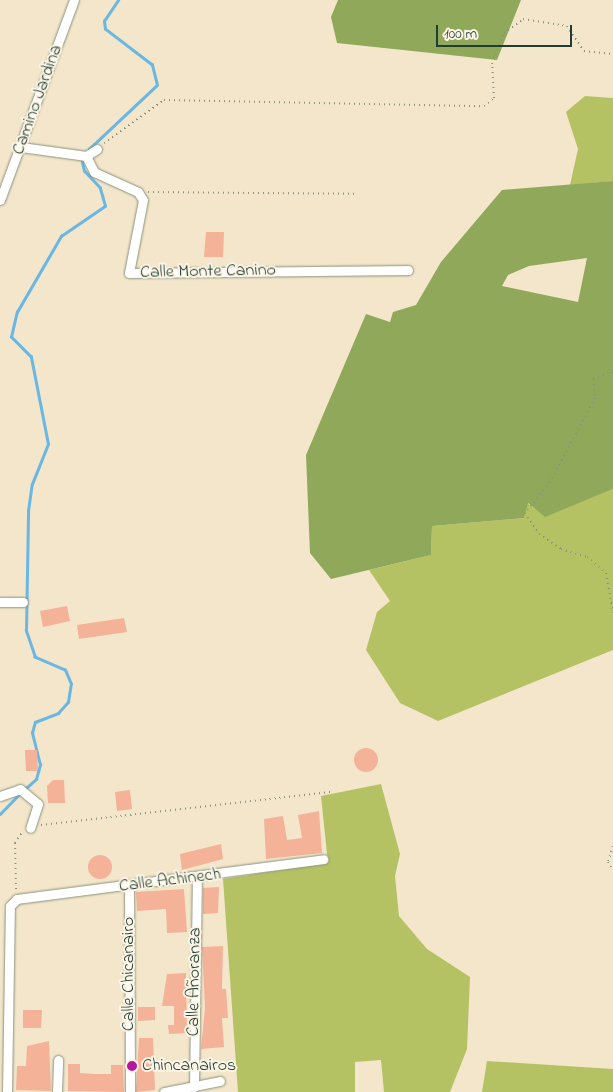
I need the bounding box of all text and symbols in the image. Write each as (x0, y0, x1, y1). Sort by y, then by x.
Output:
scale bar (438, 15, 574, 47)
text: 100 m (444, 23, 477, 45)
street label: Camino Jardina (8, 42, 68, 158)
street label: Calle Monte Canino (140, 260, 276, 284)
street label: Calle Achinech (118, 864, 222, 898)
street label: Calle Chicanairo (118, 917, 140, 1031)
street label: Calle Añoranza (183, 927, 207, 1037)
place label: Chincanairos (142, 1055, 236, 1077)
marker: Chincanairos (126, 1060, 138, 1072)

